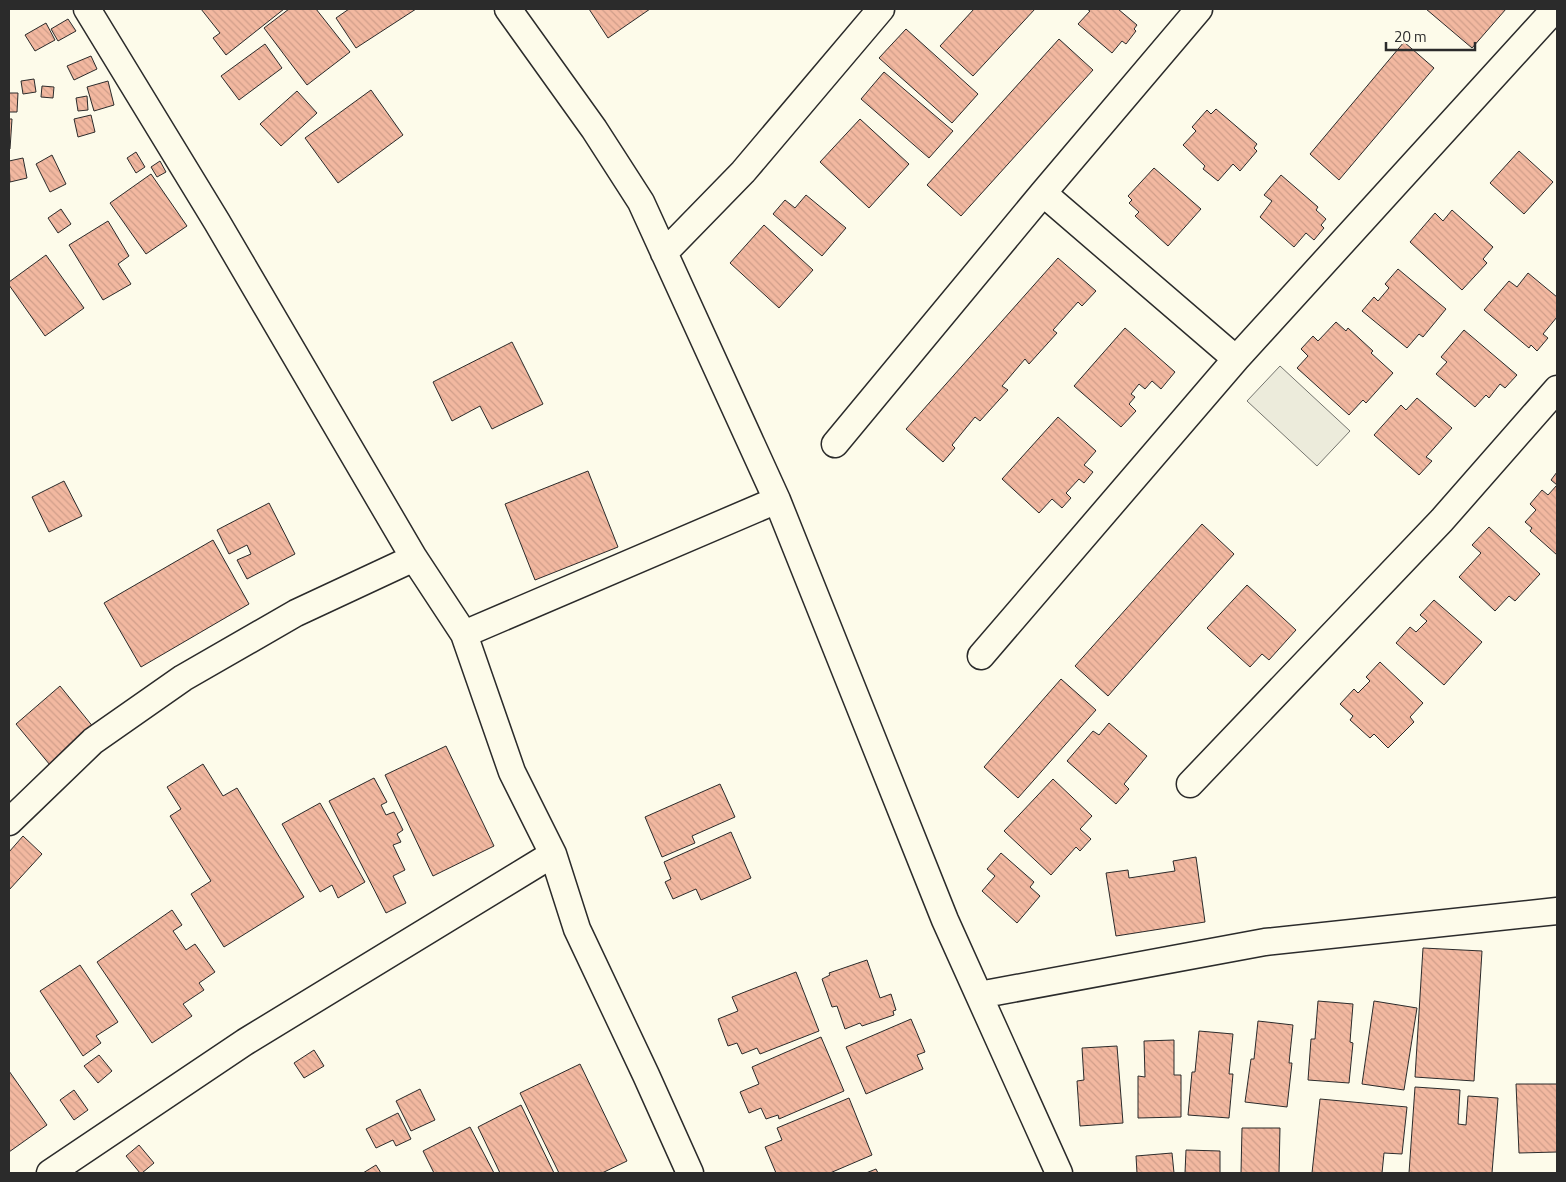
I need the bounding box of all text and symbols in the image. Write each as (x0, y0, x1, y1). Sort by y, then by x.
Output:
scale bar (1386, 20, 1475, 52)
text: 20 m (1394, 25, 1427, 48)

